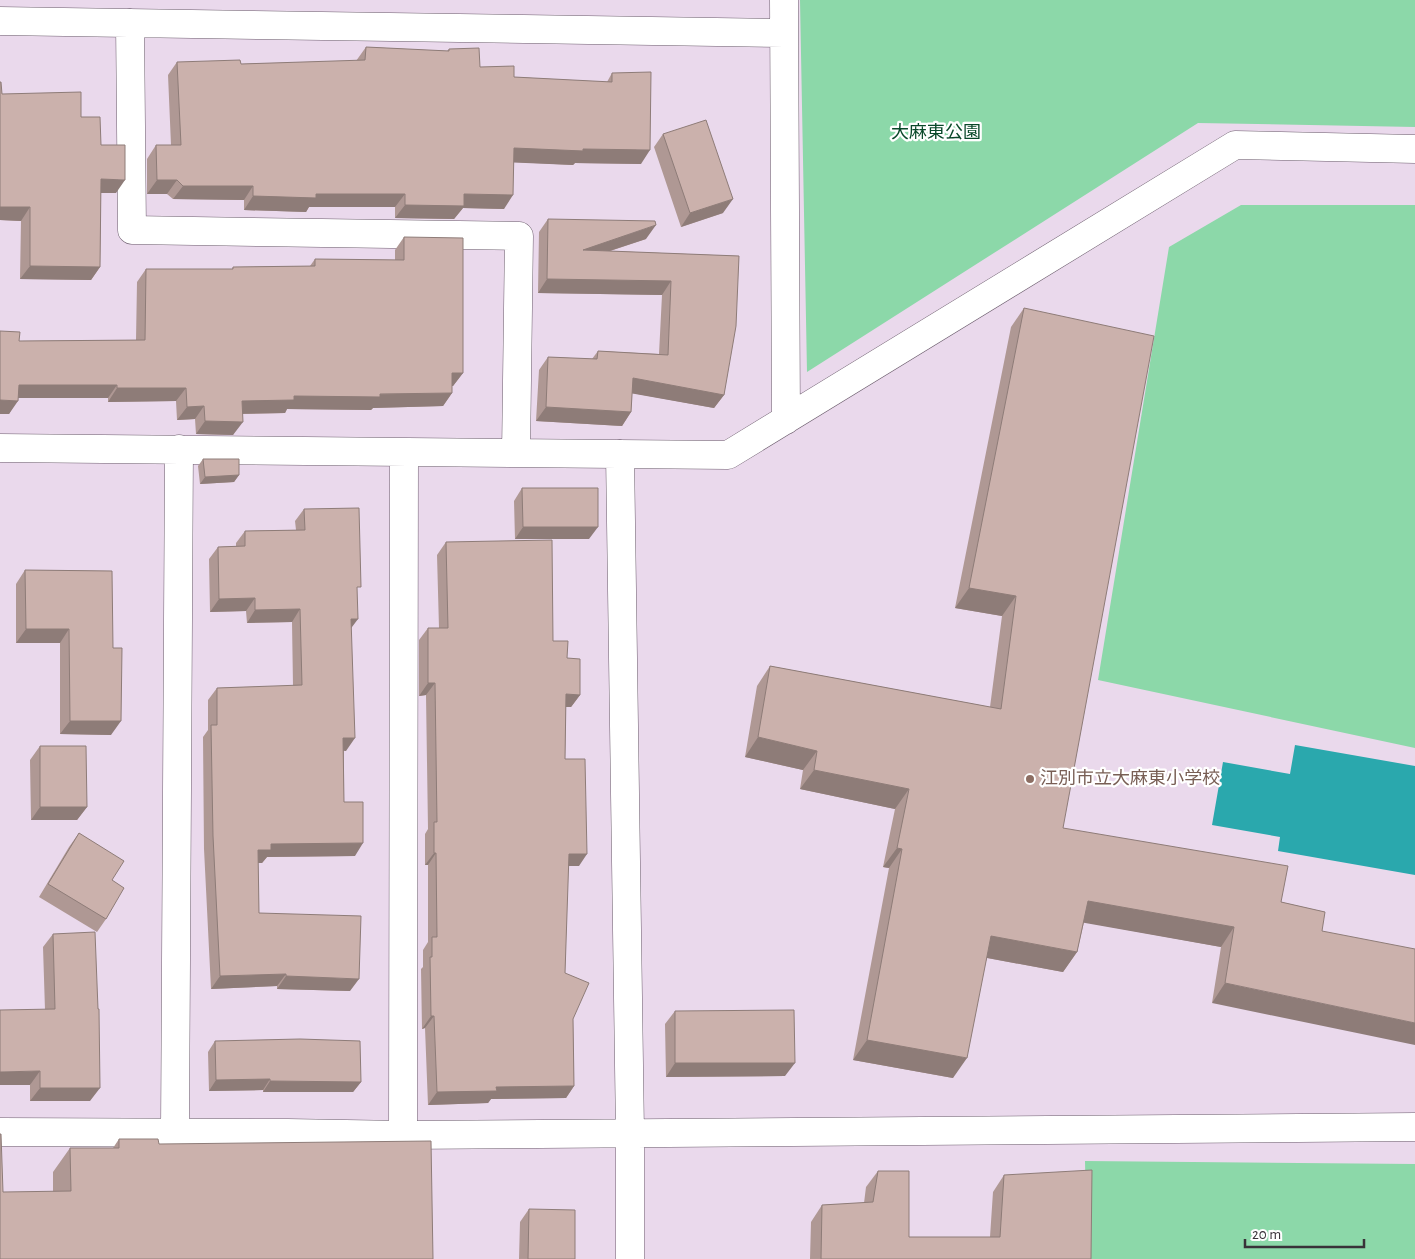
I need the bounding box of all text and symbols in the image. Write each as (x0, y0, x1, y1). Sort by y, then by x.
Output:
park label: 大麻東公園 (891, 123, 981, 142)
place label: 江別市立大麻東小学校 (1040, 768, 1220, 788)
marker: 江別市立大麻東小学校 (1024, 773, 1036, 785)
scale bar (1245, 1216, 1364, 1248)
text: 20 m (1252, 1227, 1281, 1242)

